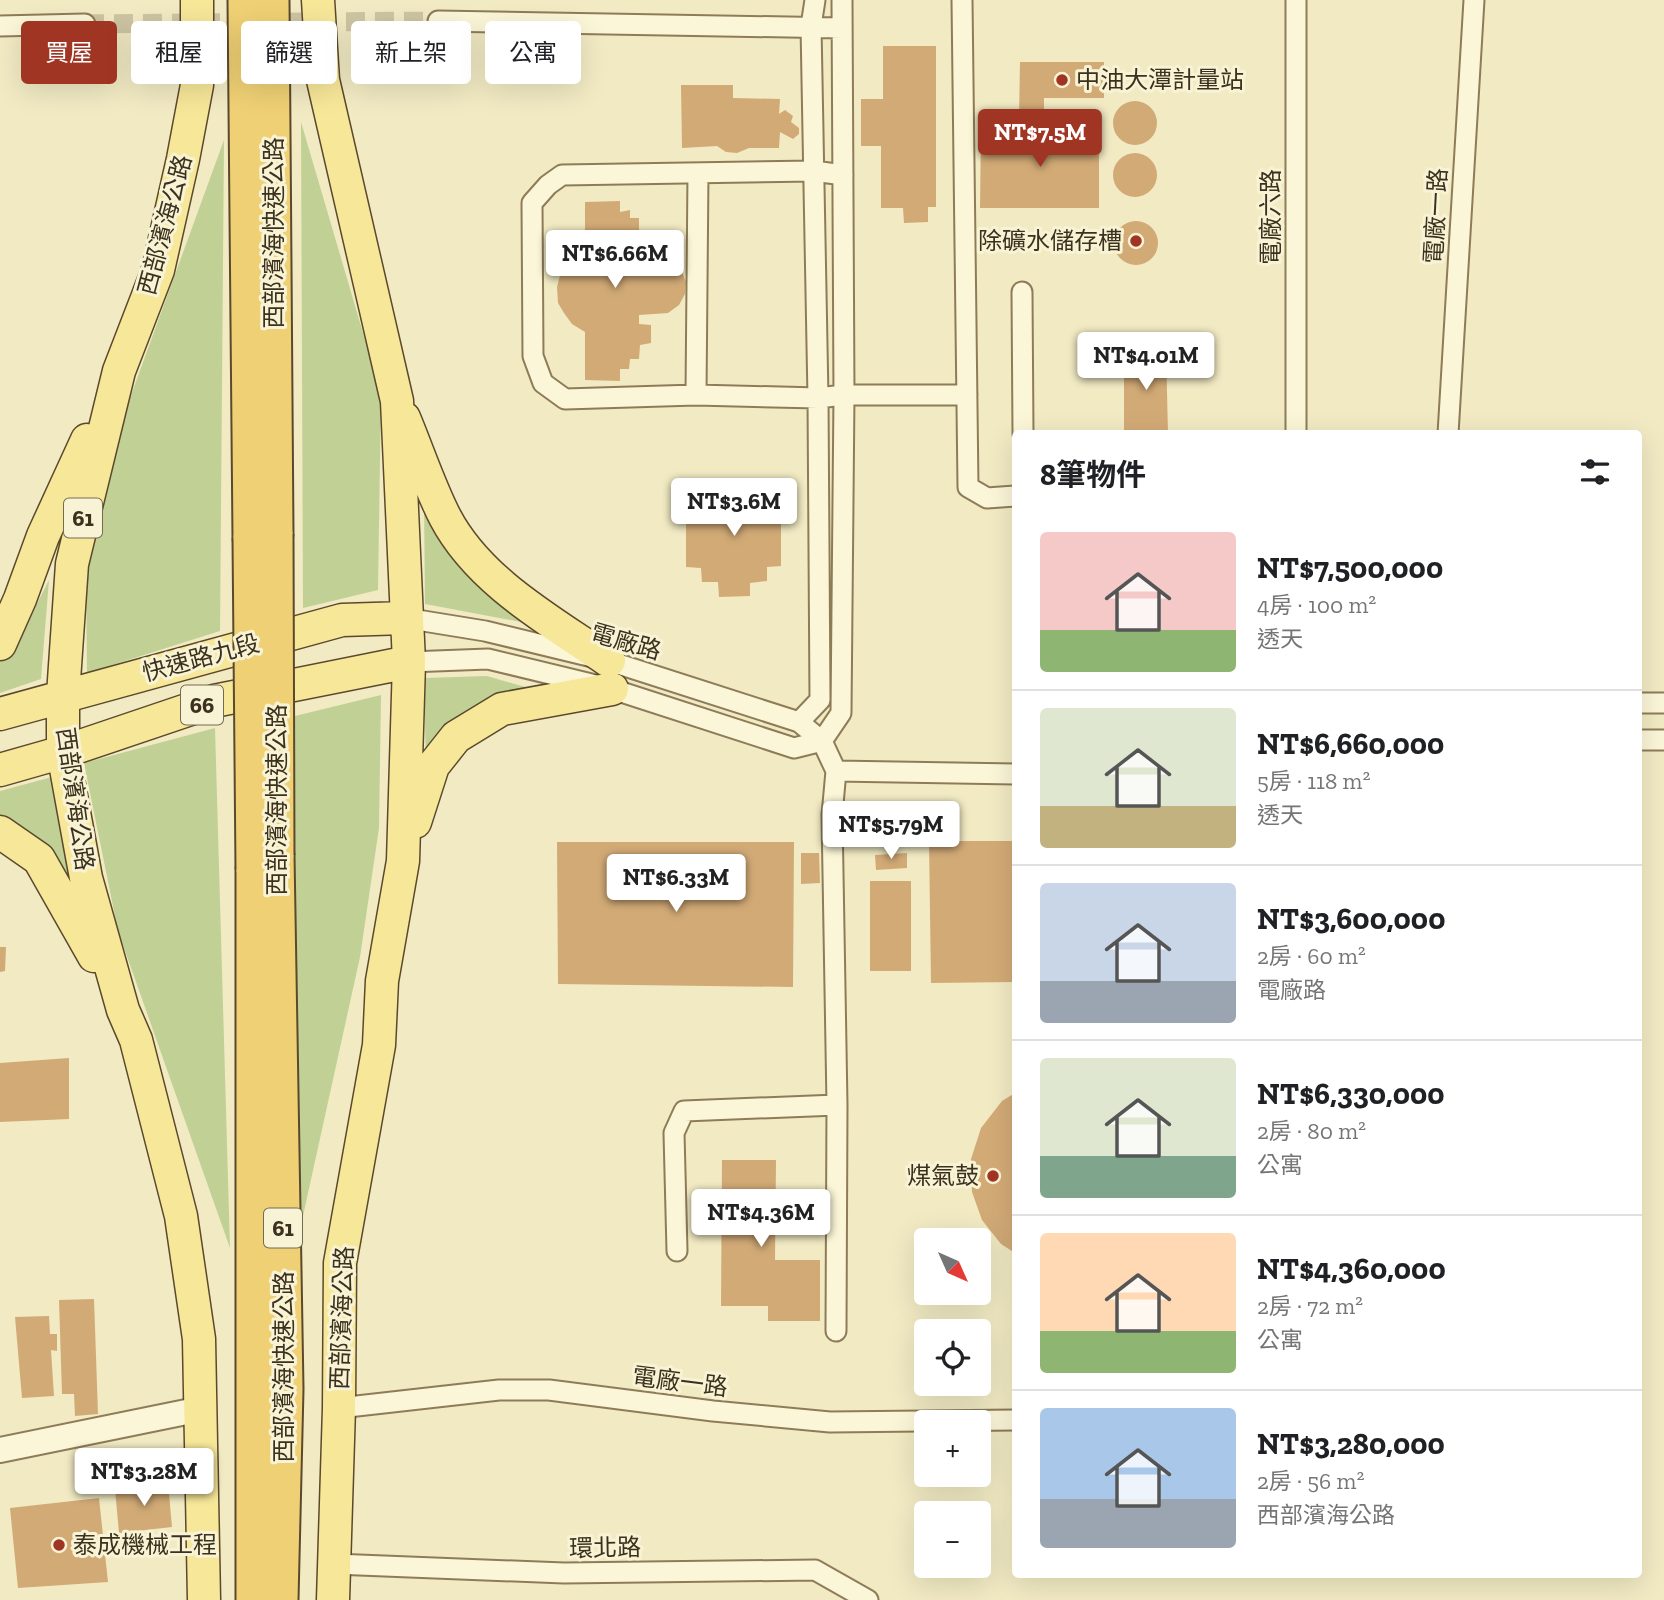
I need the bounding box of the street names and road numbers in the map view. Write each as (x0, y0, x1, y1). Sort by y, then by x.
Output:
street label: 西部濱海快速公路 (259, 137, 288, 329)
street label: 西部濱海公路 (132, 152, 197, 298)
street label: 電廠一路 (1419, 167, 1452, 265)
street label: 電廠六路 (1256, 169, 1285, 265)
road number: 61 (64, 498, 102, 538)
street label: 電廠路 (588, 618, 665, 665)
street label: 快速路九段 (139, 628, 263, 687)
road number: 66 (181, 685, 223, 724)
street label: 西部濱海快速公路 (262, 704, 291, 896)
street label: 西部濱海公路 (51, 726, 100, 872)
road number: 61 (264, 1208, 302, 1247)
street label: 西部濱海公路 (324, 1246, 359, 1390)
street label: 西部濱海快速公路 (269, 1271, 298, 1463)
street label: 電廠一路 (631, 1361, 729, 1402)
street label: 環北路 (569, 1532, 641, 1563)

